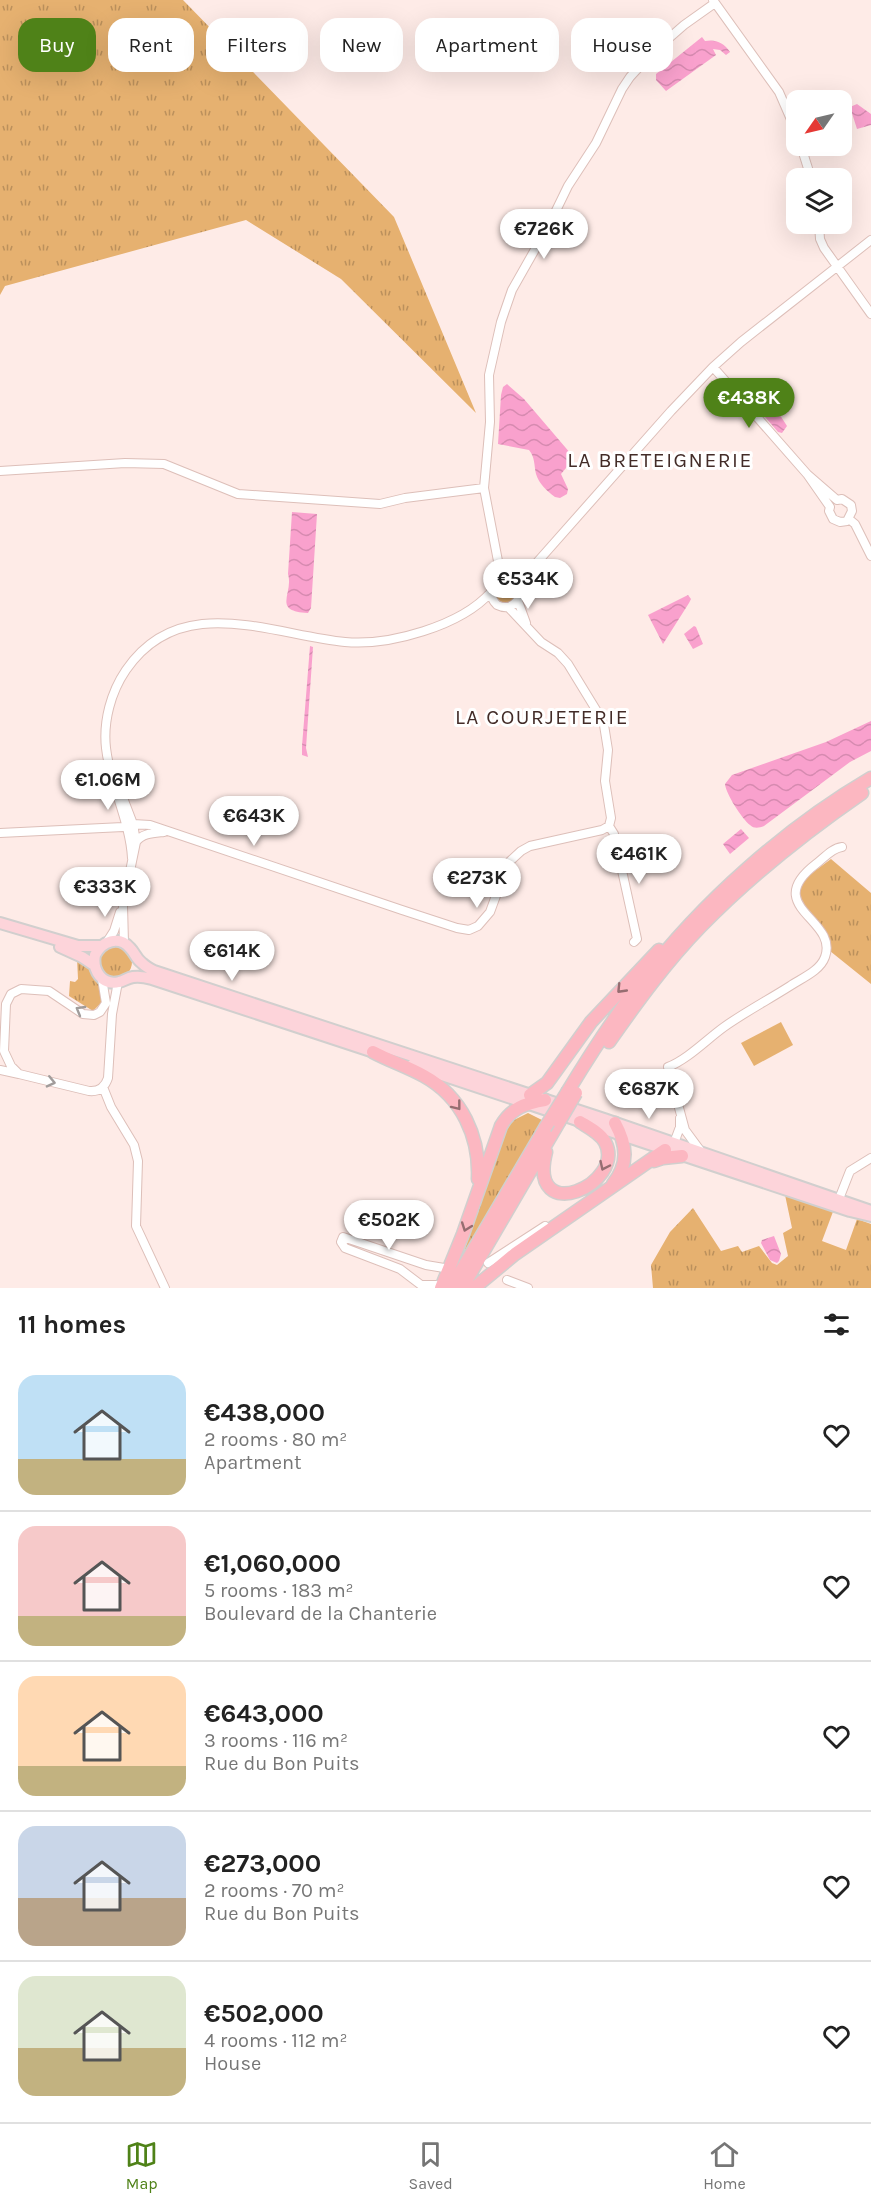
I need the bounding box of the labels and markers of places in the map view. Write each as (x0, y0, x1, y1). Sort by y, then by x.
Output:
pin: €726K (502, 209, 586, 260)
pin: €438K (707, 378, 791, 429)
pin: €534K (486, 559, 570, 610)
pin: €1.06M (59, 760, 157, 811)
pin: €643K (212, 796, 296, 847)
pin: €461K (597, 834, 681, 885)
pin: €273K (435, 858, 519, 909)
pin: €333K (63, 867, 147, 918)
pin: €614K (190, 931, 274, 982)
pin: €687K (607, 1069, 691, 1120)
pin: €502K (347, 1200, 431, 1251)

